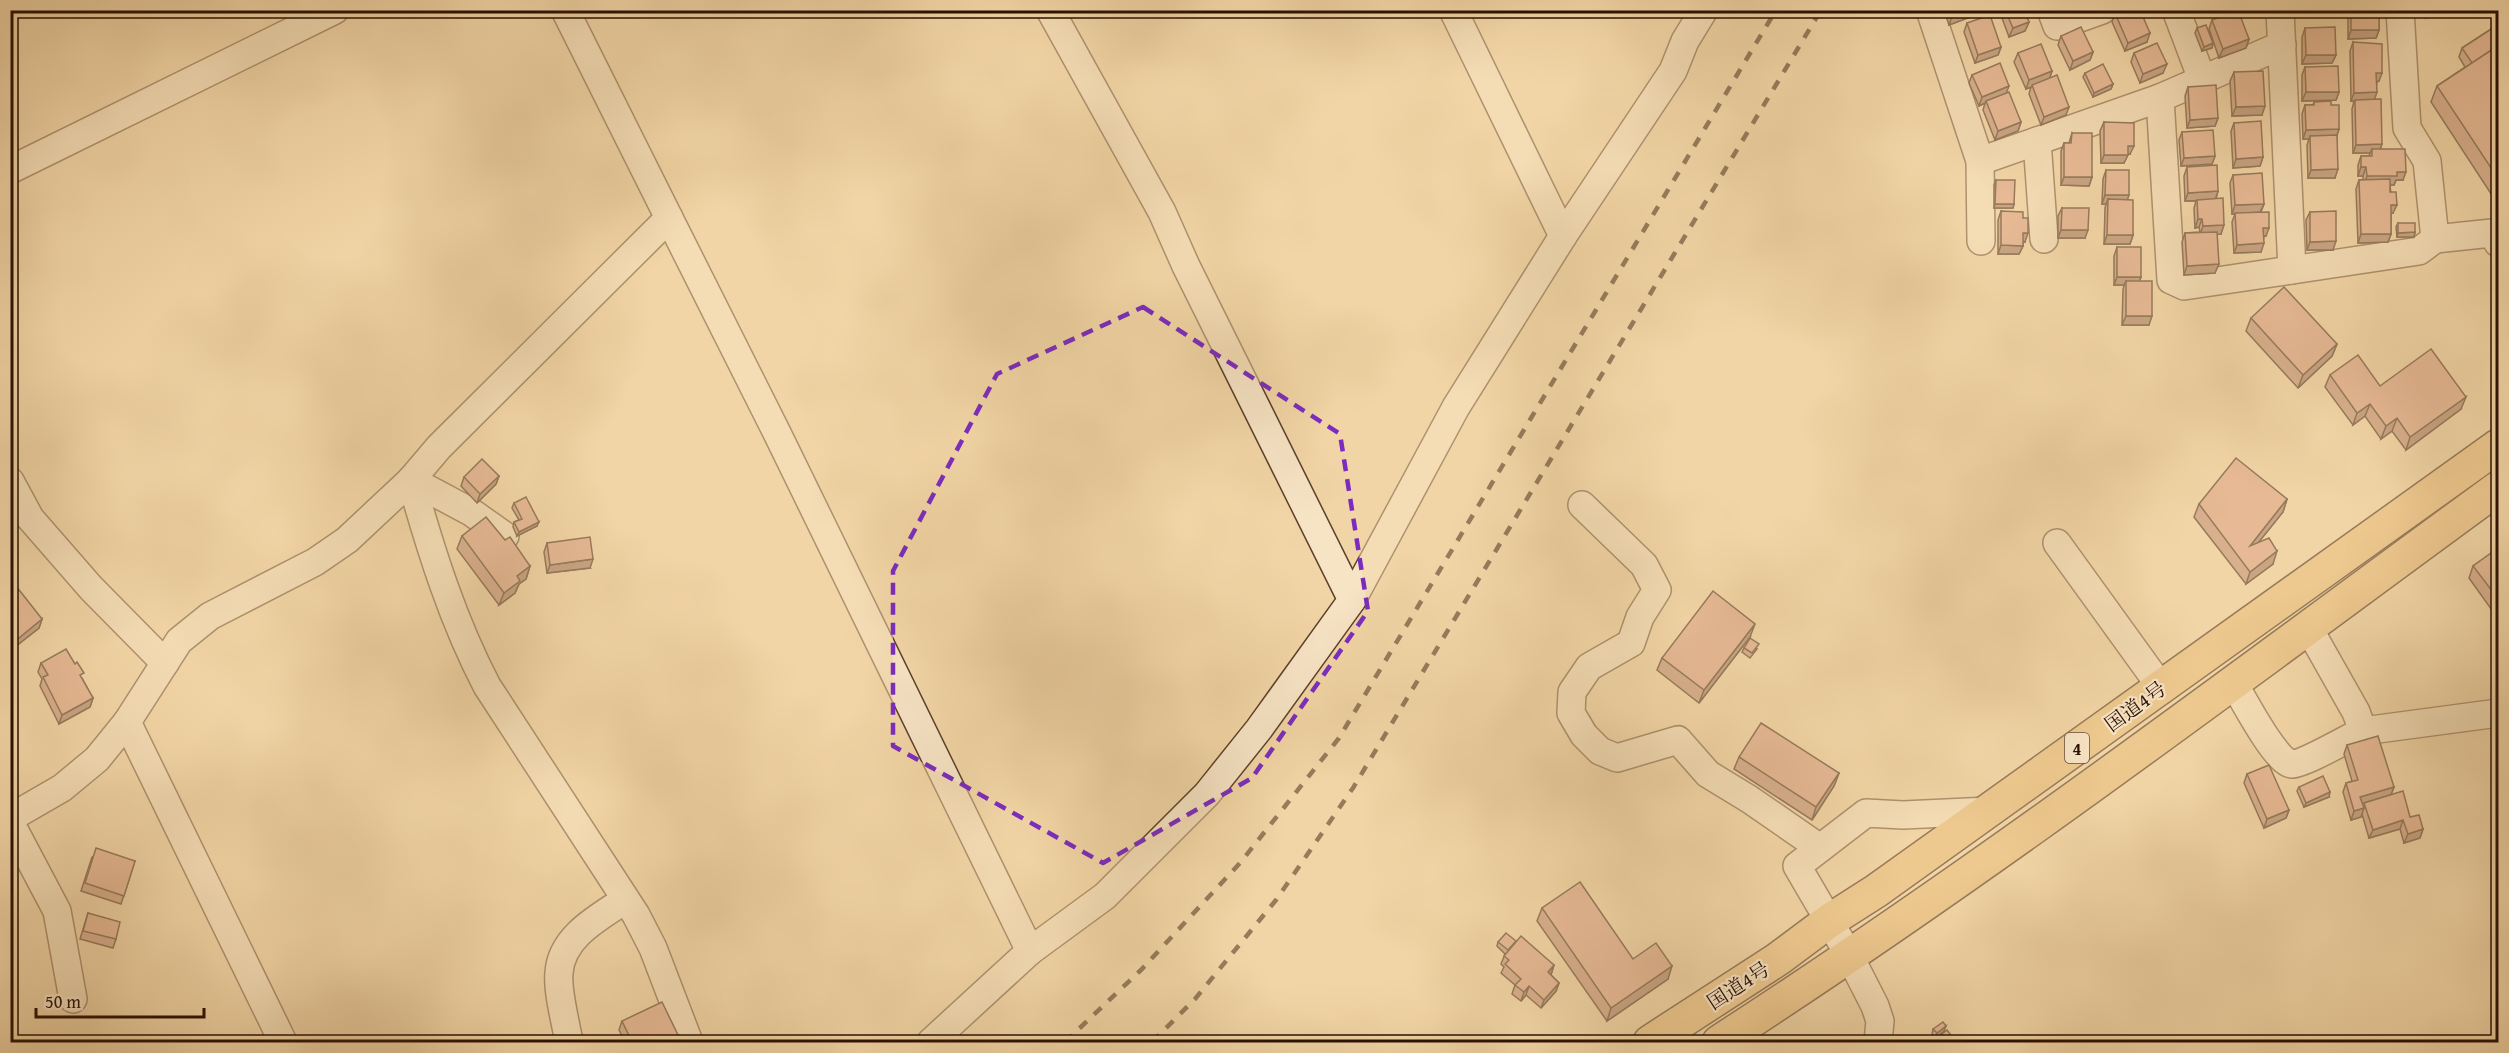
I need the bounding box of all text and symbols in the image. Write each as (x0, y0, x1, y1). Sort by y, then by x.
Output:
street label: 国道4号 (2098, 674, 2172, 738)
road number: 4 (2065, 733, 2089, 763)
street label: 国道4号 (1701, 954, 1775, 1016)
scale bar (36, 981, 204, 1019)
text: 50 m (45, 988, 81, 1015)

